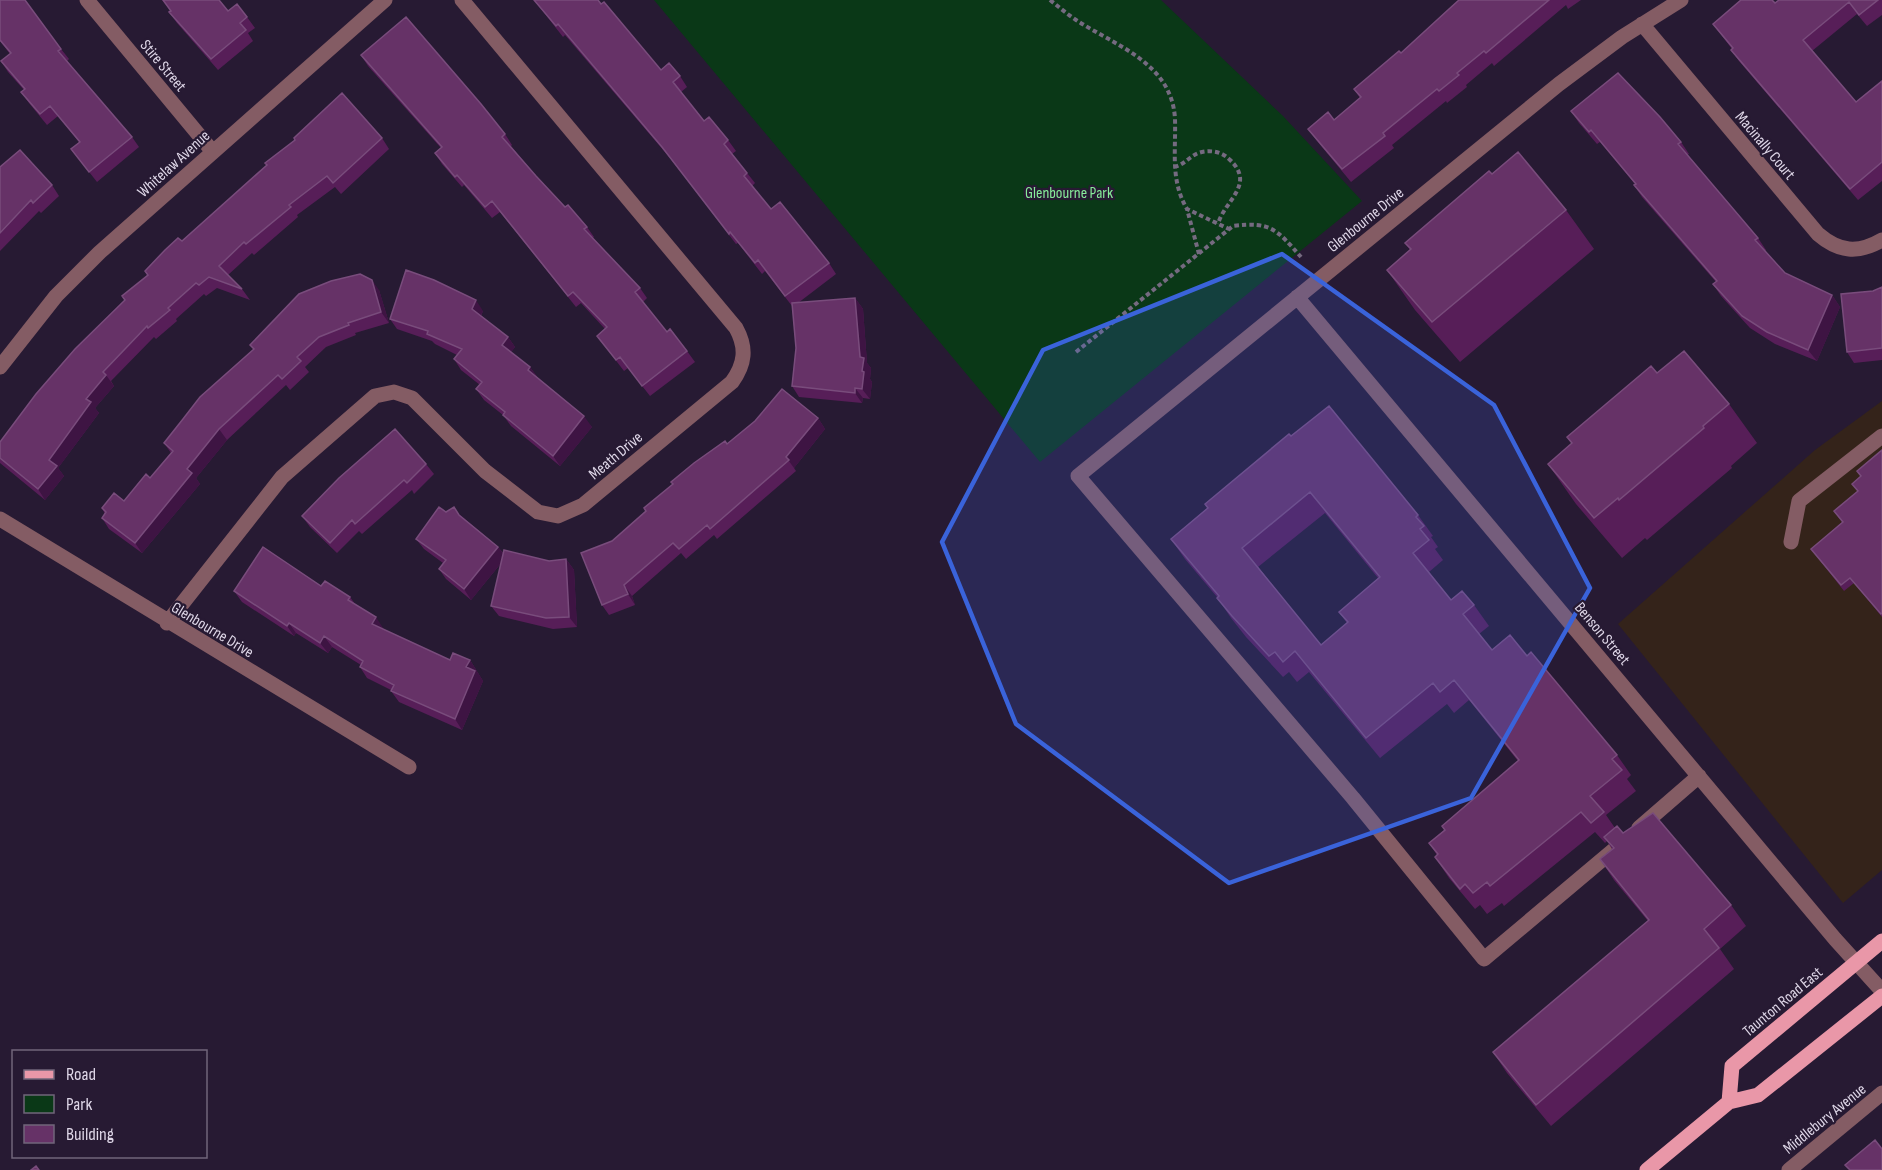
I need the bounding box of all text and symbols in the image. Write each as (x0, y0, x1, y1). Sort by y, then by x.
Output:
street label: Stire Street (136, 36, 190, 96)
street label: Macinally Court (1731, 108, 1799, 184)
street label: Whitelaw Avenue (134, 127, 214, 202)
park label: Glenbourne Park (1025, 184, 1113, 203)
street label: Glenbourne Drive (1324, 184, 1408, 257)
street label: Meath Drive (585, 428, 647, 484)
street label: Glenbourne Drive (168, 598, 257, 662)
street label: Benson Street (1570, 599, 1634, 669)
street label: Taunton Road East (1739, 963, 1827, 1041)
legend (12, 1050, 207, 1158)
text: Road (66, 1064, 96, 1085)
street label: Middlebury Avenue (1780, 1080, 1870, 1158)
text: Park (66, 1094, 92, 1115)
text: Building (66, 1124, 114, 1145)

